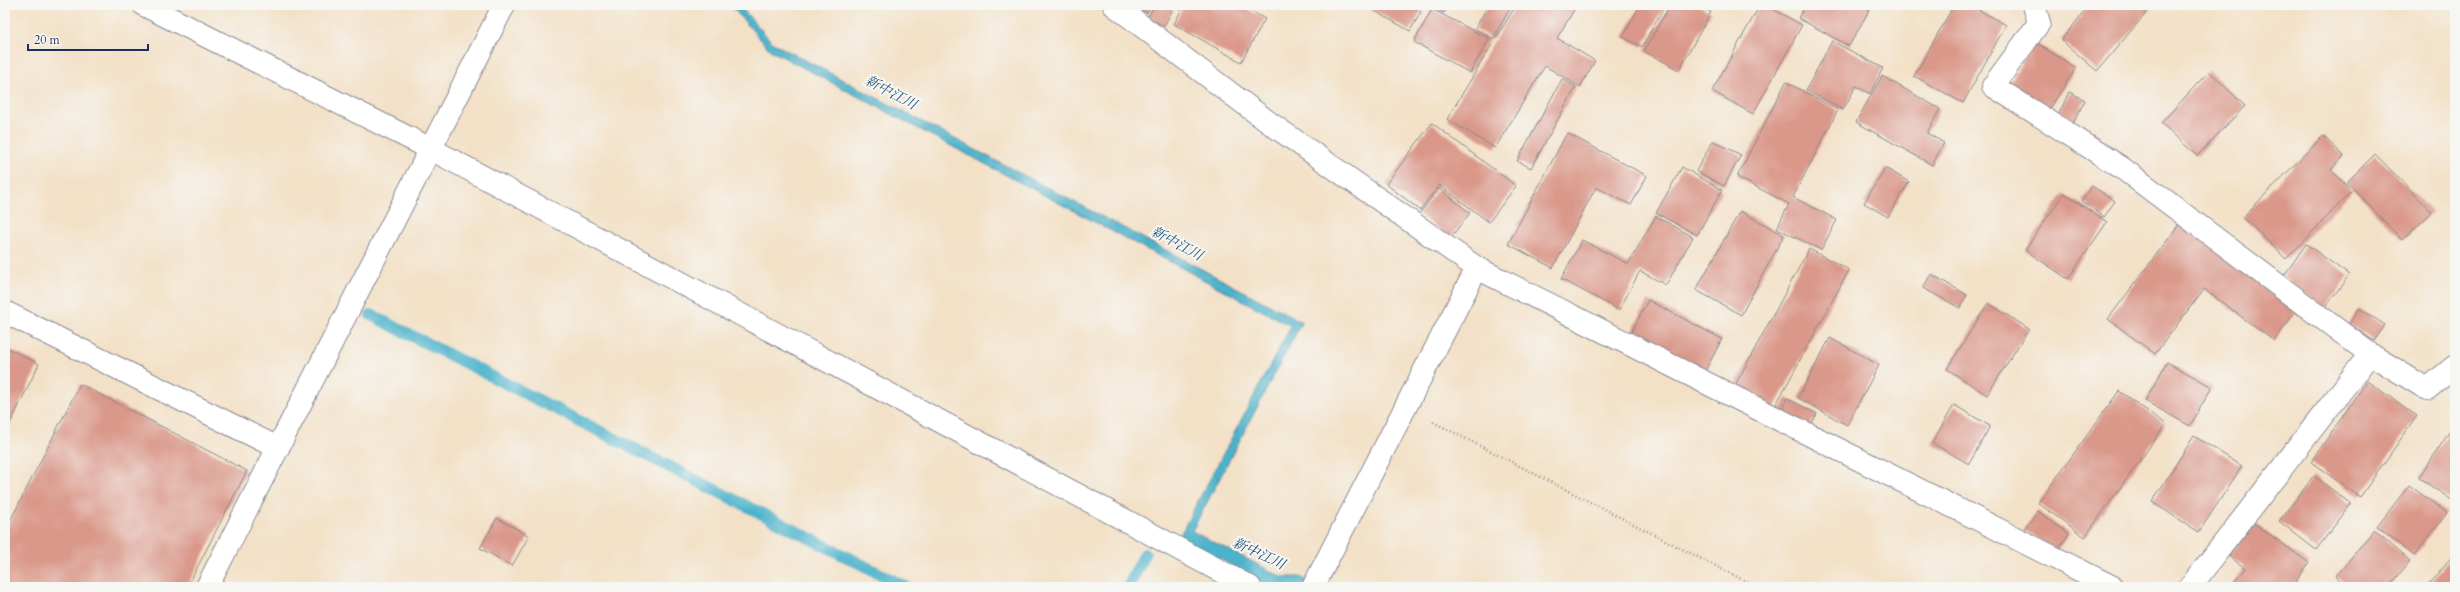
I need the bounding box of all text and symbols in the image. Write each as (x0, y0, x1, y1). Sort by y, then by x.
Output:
scale bar (28, 26, 148, 52)
text: 20 m (34, 32, 61, 48)
water label: 新中江川 (862, 71, 922, 115)
water label: 新中江川 (1148, 222, 1208, 266)
water label: 新中江川 (1229, 533, 1290, 575)

